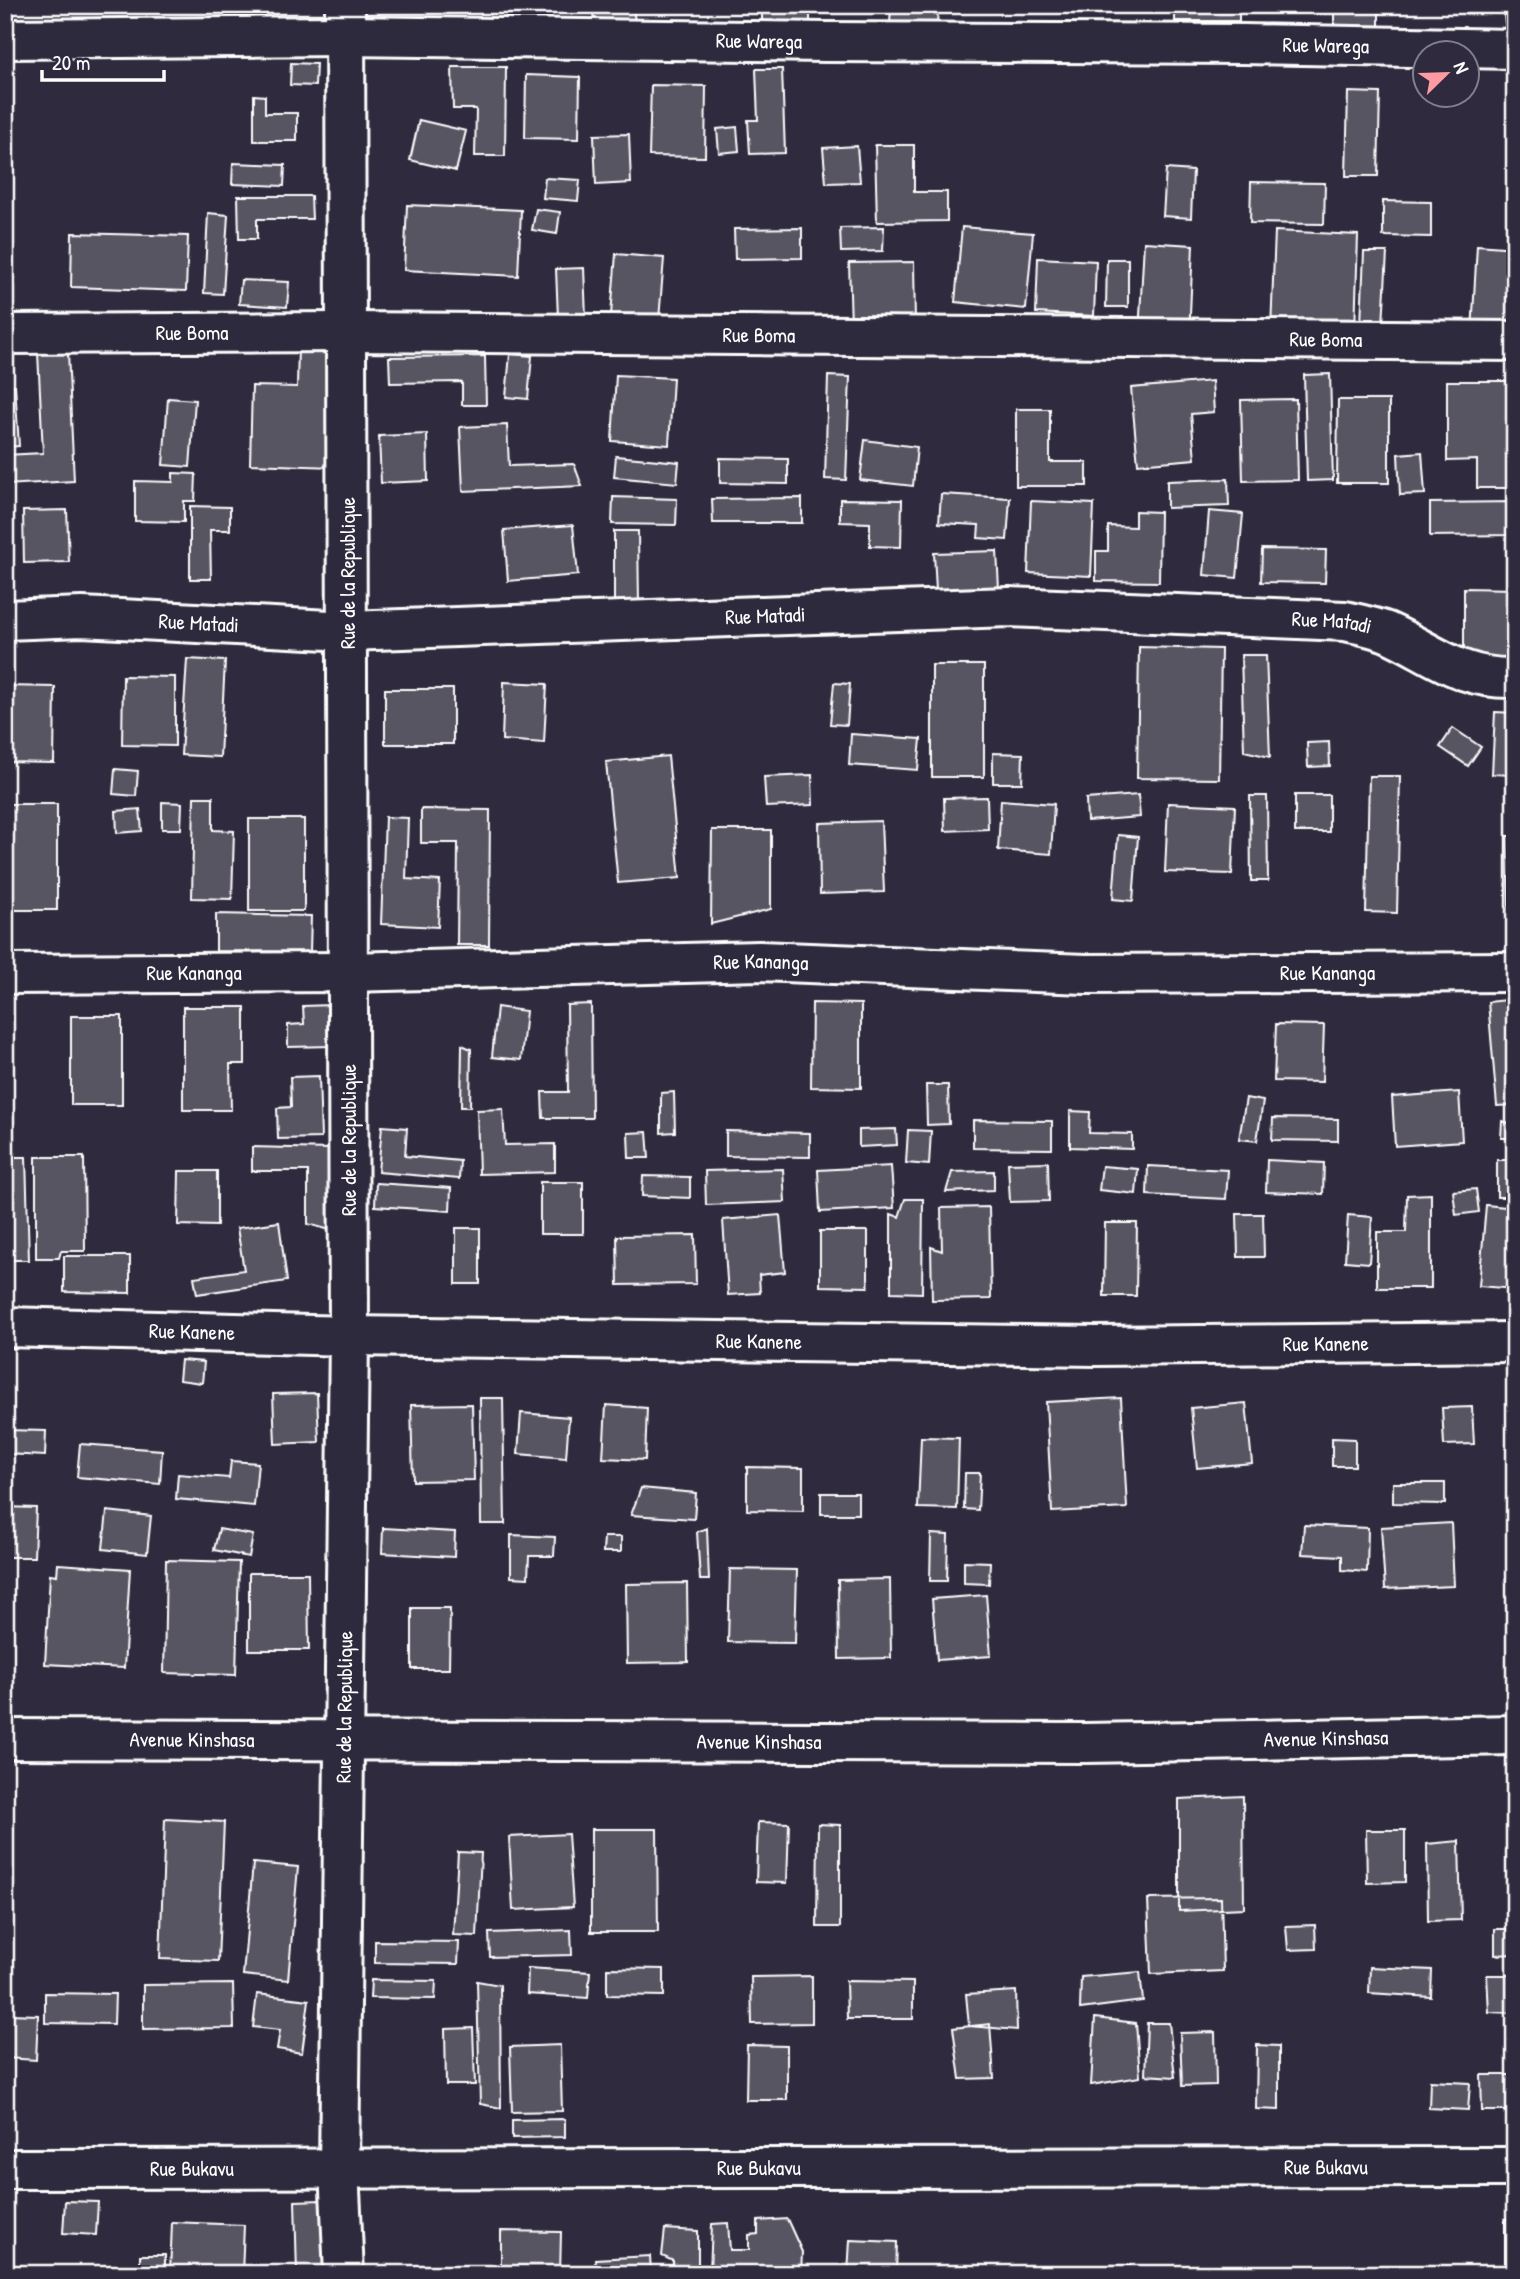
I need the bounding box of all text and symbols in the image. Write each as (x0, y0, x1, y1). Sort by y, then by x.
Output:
street label: Rue Warega (716, 26, 802, 56)
street label: Rue Warega (1282, 30, 1369, 60)
scale bar (42, 38, 164, 82)
north arrow (1412, 38, 1482, 108)
text: 20 m (52, 48, 90, 77)
text: N (1448, 58, 1476, 77)
street label: Rue Boma (156, 318, 228, 347)
street label: Rue Boma (722, 320, 795, 349)
street label: Rue Boma (1289, 324, 1362, 354)
street label: Rue de la Republique (333, 497, 362, 649)
street label: Rue Matadi (725, 599, 806, 631)
street label: Rue Matadi (1291, 604, 1375, 641)
street label: Rue Matadi (158, 606, 240, 639)
street label: Rue Kananga (713, 946, 809, 977)
street label: Rue Kananga (146, 958, 242, 987)
street label: Rue Kananga (1280, 958, 1375, 987)
street label: Rue de la Republique (334, 1064, 363, 1216)
street label: Rue Kanene (149, 1316, 235, 1347)
street label: Rue Kanene (716, 1326, 802, 1356)
street label: Rue Kanene (1283, 1328, 1369, 1358)
street label: Rue de la Republique (329, 1631, 359, 1783)
street label: Avenue Kinshasa (1263, 1722, 1389, 1754)
street label: Avenue Kinshasa (130, 1724, 254, 1754)
street label: Avenue Kinshasa (697, 1727, 821, 1756)
street label: Rue Bukavu (1284, 2152, 1369, 2181)
street label: Rue Bukavu (717, 2153, 802, 2182)
street label: Rue Bukavu (150, 2154, 235, 2183)

